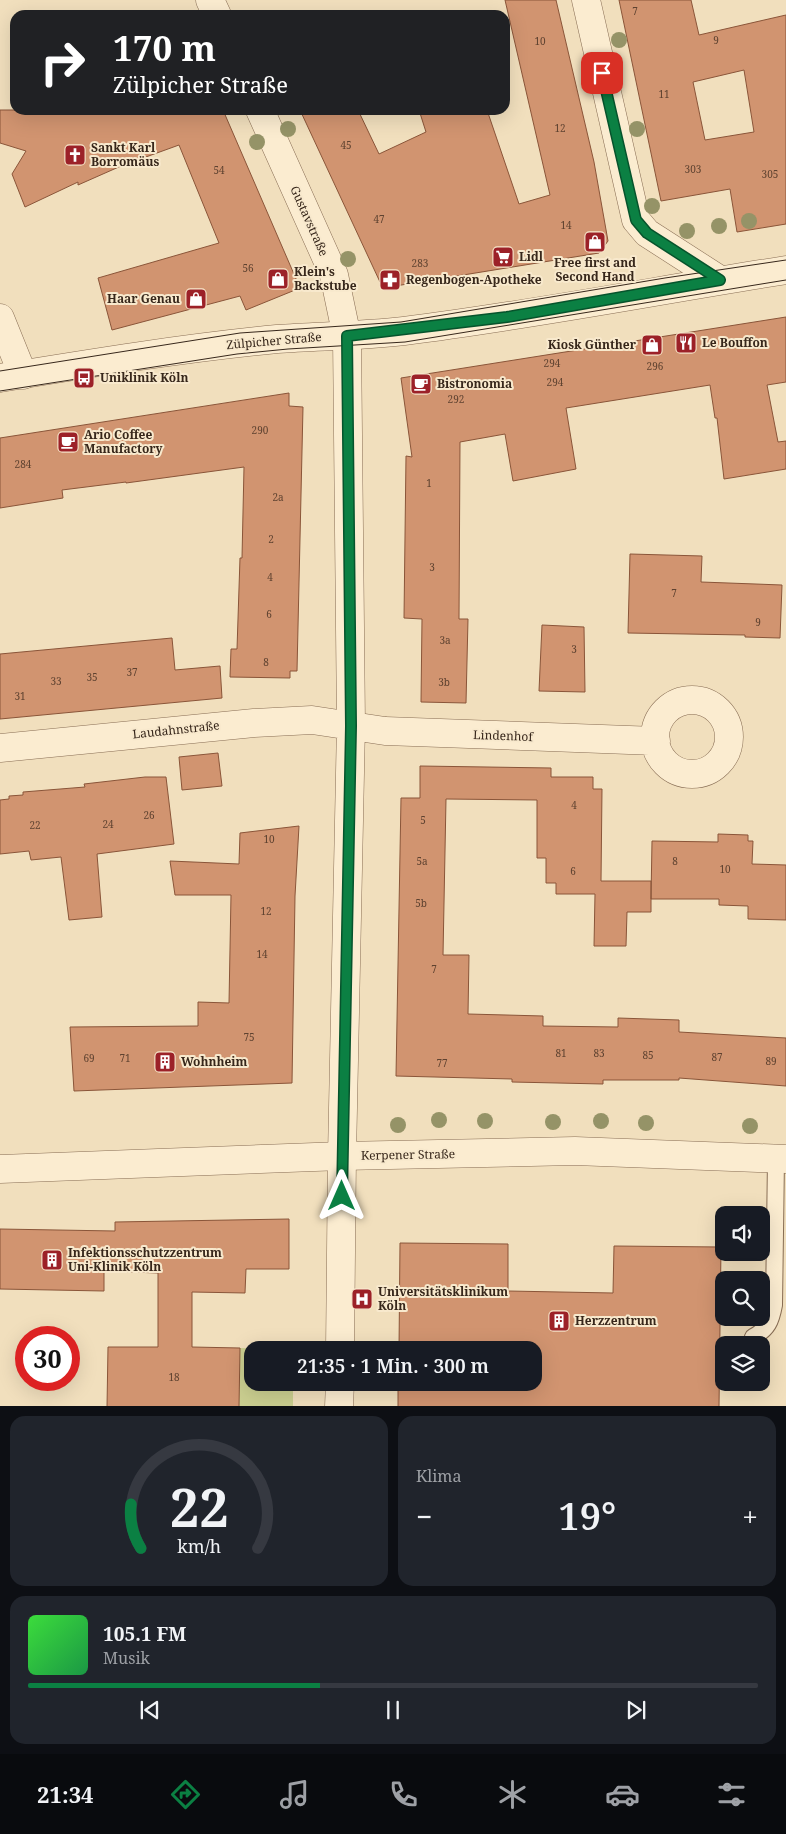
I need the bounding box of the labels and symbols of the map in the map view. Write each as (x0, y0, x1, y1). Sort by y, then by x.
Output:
house number: 7 (632, 4, 638, 18)
house number: 9 (713, 33, 719, 47)
house number: 10 (534, 34, 546, 48)
pin (581, 52, 623, 94)
house number: 11 (658, 87, 670, 101)
house number: 12 (554, 121, 566, 135)
house number: 45 (340, 138, 352, 152)
place label: Sankt Karl Borromäus (91, 139, 159, 170)
church icon: Sankt Karl Borromäus (63, 143, 87, 167)
house number: 303 (685, 162, 702, 176)
house number: 54 (213, 163, 225, 177)
house number: 305 (762, 167, 778, 181)
street label: Gustavstraße (286, 183, 333, 259)
house number: 47 (373, 212, 385, 226)
house number: 14 (560, 218, 572, 232)
shop icon: Free first and Second Hand (583, 230, 607, 254)
supermarket icon: Lidl (491, 245, 515, 269)
place label: Lidl (519, 248, 544, 265)
place label: Free first and Second Hand (554, 254, 636, 285)
house number: 283 (412, 256, 429, 270)
house number: 56 (242, 261, 254, 275)
place label: Klein's Backstube (294, 263, 357, 294)
shop icon: Klein's Backstube (266, 267, 290, 291)
pharmacy icon: Regenbogen-Apotheke (378, 268, 402, 292)
place label: Regenbogen-Apotheke (406, 271, 542, 288)
shop icon: Haar Genau (184, 287, 208, 311)
place label: Haar Genau (107, 290, 180, 307)
street label: Zülpicher Straße (226, 328, 322, 353)
restaurant icon: Le Bouffon (674, 331, 698, 355)
shop icon: Kiosk Günther (640, 333, 664, 357)
place label: Le Bouffon (702, 334, 768, 351)
place label: Kiosk Günther (548, 336, 637, 353)
house number: 294 (544, 356, 561, 370)
house number: 296 (647, 359, 664, 373)
bus stop icon: Uniklinik Köln (72, 366, 96, 390)
place label: Uniklinik Köln (100, 369, 188, 386)
cafe icon: Bistronomia (409, 372, 433, 396)
place label: Bistronomia (437, 375, 512, 392)
house number: 294 (547, 375, 564, 389)
house number: 292 (448, 392, 464, 406)
house number: 290 (252, 423, 269, 437)
place label: Ario Coffee Manufactory (84, 426, 163, 457)
cafe icon: Ario Coffee Manufactory (56, 430, 80, 454)
house number: 284 (15, 457, 32, 471)
house number: 1 (426, 476, 432, 490)
house number: 2a (272, 490, 284, 504)
house number: 2 (268, 532, 274, 546)
house number: 3 (429, 560, 435, 574)
house number: 4 (267, 570, 273, 584)
house number: 7 (671, 586, 677, 600)
house number: 6 (266, 607, 272, 621)
house number: 9 (755, 615, 761, 629)
house number: 3a (439, 633, 451, 647)
house number: 3 (571, 642, 577, 656)
house number: 8 (263, 655, 269, 669)
house number: 37 (126, 665, 138, 679)
house number: 35 (86, 670, 98, 684)
house number: 33 (50, 674, 62, 688)
house number: 3b (438, 675, 450, 689)
house number: 31 (14, 689, 26, 703)
street label: Laudahnstraße (132, 716, 220, 743)
street label: Lindenhof (473, 726, 535, 745)
house number: 4 (571, 798, 577, 812)
house number: 26 (143, 808, 155, 822)
house number: 5 (420, 813, 426, 827)
house number: 24 (102, 817, 114, 831)
house number: 22 (29, 818, 41, 832)
house number: 10 (263, 832, 275, 846)
house number: 5a (416, 854, 428, 868)
house number: 8 (672, 854, 678, 868)
house number: 10 (719, 862, 731, 876)
house number: 6 (570, 864, 576, 878)
house number: 5b (415, 896, 427, 910)
house number: 12 (260, 904, 272, 918)
house number: 14 (256, 947, 268, 961)
house number: 7 (431, 962, 437, 976)
house number: 75 (243, 1030, 255, 1044)
house number: 81 (555, 1046, 567, 1060)
house number: 83 (593, 1046, 605, 1060)
house number: 85 (642, 1048, 654, 1062)
building icon: Wohnheim (153, 1050, 177, 1074)
house number: 87 (711, 1050, 723, 1064)
house number: 69 (83, 1051, 95, 1065)
house number: 71 (119, 1051, 131, 1065)
place label: Wohnheim (181, 1053, 248, 1070)
house number: 89 (765, 1054, 777, 1068)
house number: 77 (436, 1056, 448, 1070)
street label: Kerpener Straße (361, 1145, 455, 1164)
position arrow (315, 1169, 367, 1221)
place label: Infektionsschutzzentrum Uni-Klinik Köln (68, 1244, 222, 1275)
building icon: Infektionsschutzzentrum Uni-Klinik Köln (40, 1248, 64, 1272)
place label: Universitätsklinikum Köln (378, 1283, 508, 1314)
hospital icon: Universitätsklinikum Köln (350, 1287, 374, 1311)
building icon: Herzzentrum (547, 1309, 571, 1333)
place label: Herzzentrum (575, 1312, 657, 1329)
speed limit sign: 30 (15, 1326, 80, 1391)
house number: 18 (168, 1370, 180, 1384)

